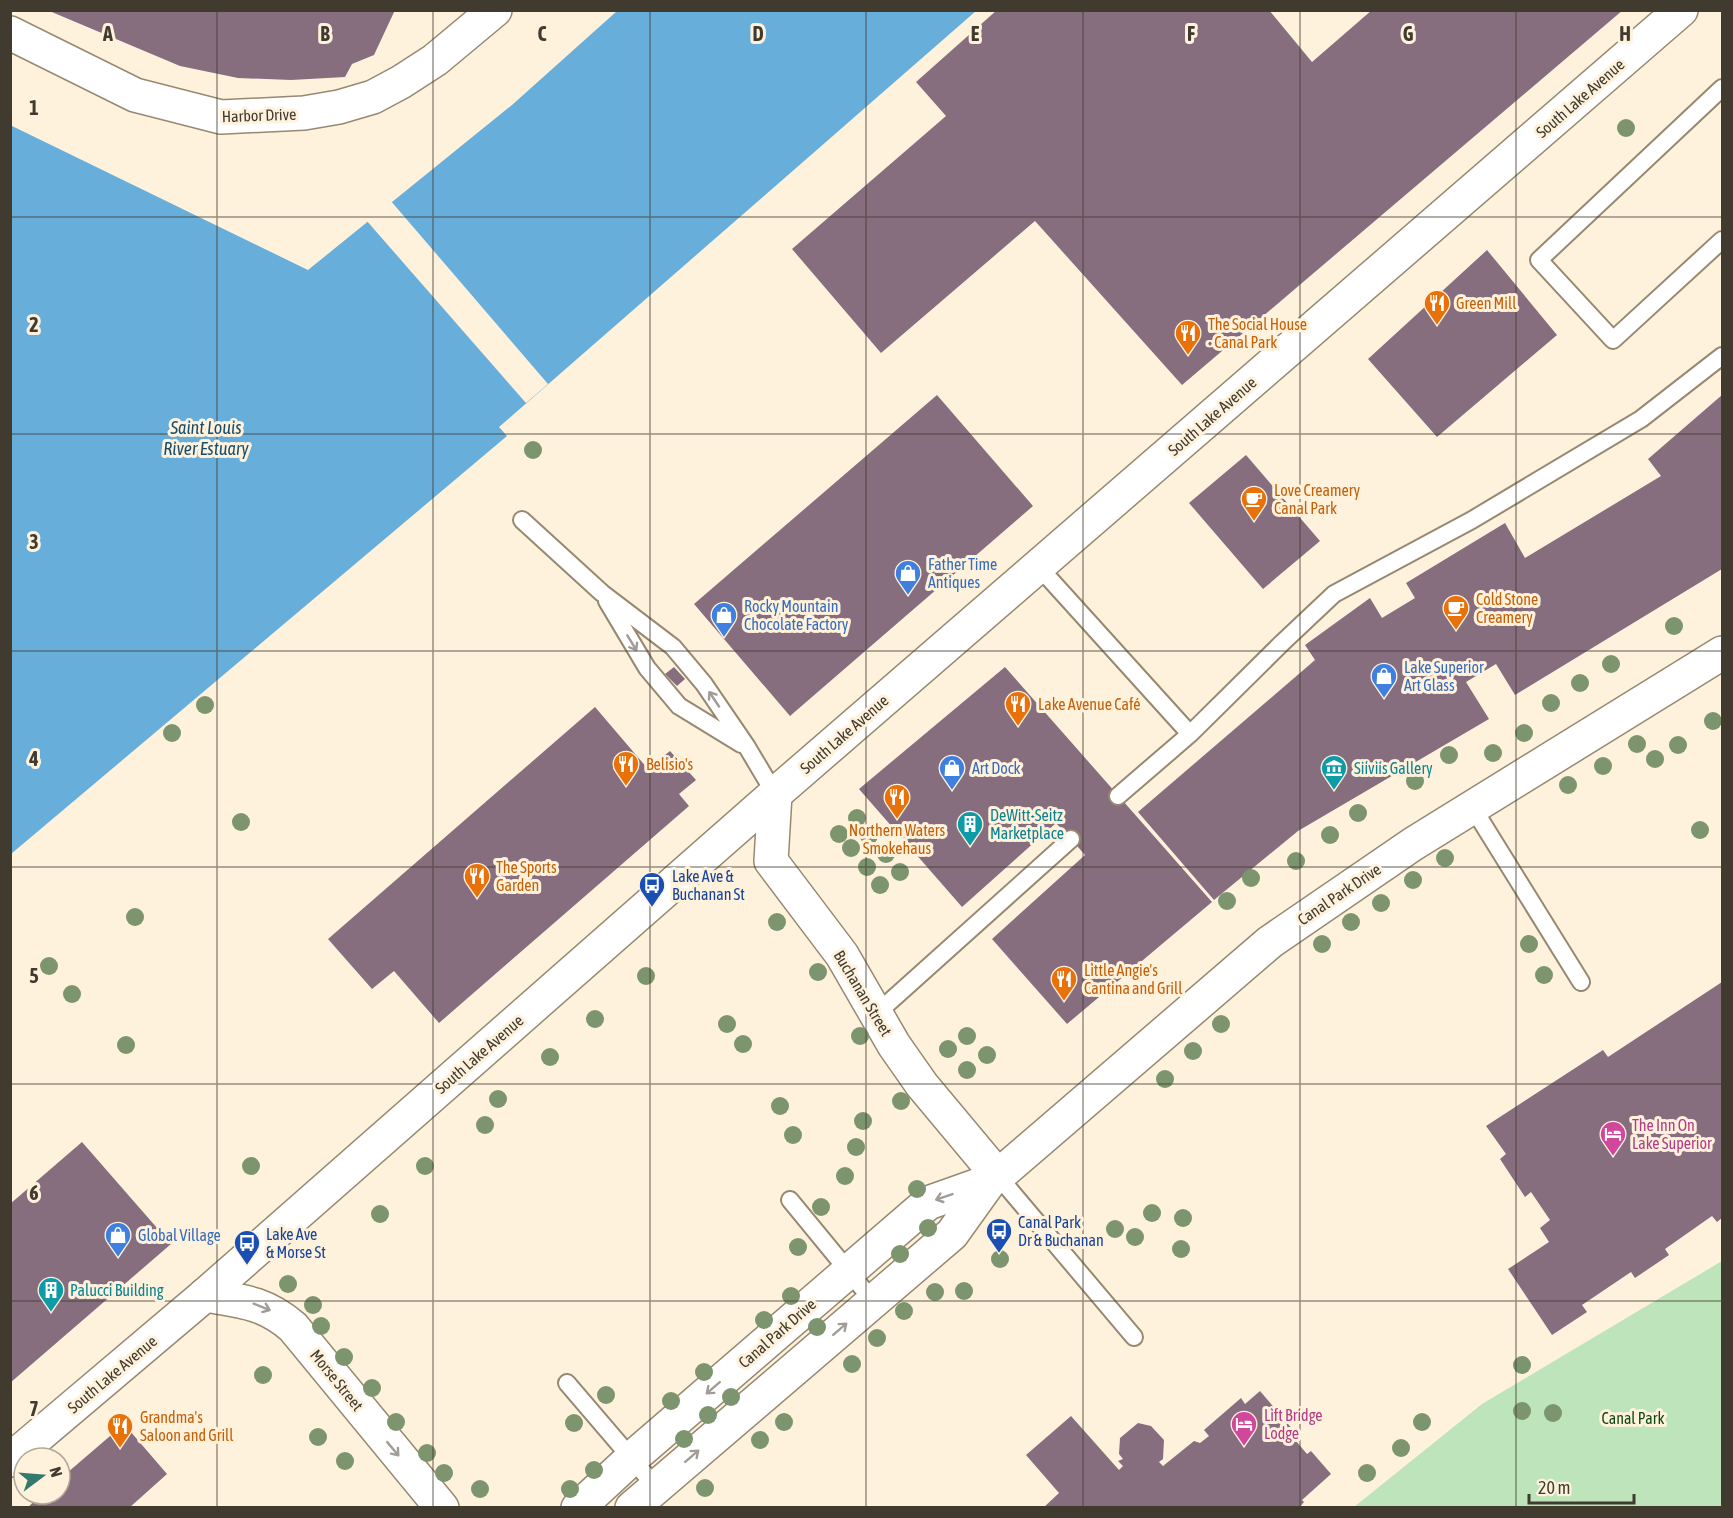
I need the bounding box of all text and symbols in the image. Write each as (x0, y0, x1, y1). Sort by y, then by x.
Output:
text: A (102, 22, 113, 45)
text: B (320, 22, 330, 45)
text: C (538, 22, 547, 45)
text: D (752, 22, 764, 45)
text: E (971, 22, 980, 45)
text: F (1187, 22, 1195, 45)
text: G (1403, 22, 1414, 45)
text: H (1619, 22, 1631, 45)
street label: South Lake Avenue (1532, 55, 1628, 141)
text: 1 (29, 96, 39, 119)
street label: Harbor Drive (221, 105, 297, 125)
restaurant icon: Green Mill (1422, 288, 1452, 326)
place label: Green Mill (1456, 294, 1517, 312)
text: 2 (29, 313, 39, 336)
place label: The Social House - Canal Park (1208, 315, 1307, 351)
restaurant icon: The Social House - Canal Park (1173, 318, 1203, 356)
street label: South Lake Avenue (1164, 373, 1260, 459)
water label: Saint Louis River Estuary (163, 417, 249, 459)
place label: Love Creamery Canal Park (1274, 481, 1361, 517)
cafe icon: Love Creamery Canal Park (1239, 484, 1269, 522)
text: 3 (29, 530, 39, 553)
place label: Father Time Antiques (928, 555, 997, 592)
shop icon: Father Time Antiques (893, 558, 923, 596)
place label: Cold Stone Creamery (1476, 590, 1538, 627)
cafe icon: Cold Stone Creamery (1441, 593, 1471, 631)
place label: Rocky Mountain Chocolate Factory (744, 597, 849, 634)
shop icon: Rocky Mountain Chocolate Factory (709, 600, 739, 638)
one-way arrow (627, 634, 639, 651)
place label: Lake Superior Art Glass (1404, 658, 1484, 694)
shop icon: Lake Superior Art Glass (1369, 661, 1399, 699)
restaurant icon: Lake Avenue Café (1003, 689, 1033, 727)
one-way arrow (708, 691, 720, 707)
street label: South Lake Avenue (796, 691, 892, 777)
place label: Lake Avenue Café (1038, 695, 1141, 713)
text: 4 (28, 747, 39, 770)
restaurant icon: Belisio's (611, 749, 641, 787)
shop icon: Art Dock (937, 753, 967, 791)
museum icon: Siiviis Gallery (1319, 753, 1349, 791)
place label: Belisio's (646, 755, 694, 773)
place label: Art Dock (972, 759, 1021, 777)
place label: Siiviis Gallery (1354, 759, 1433, 778)
restaurant icon: Northern Waters Smokehaus (882, 782, 912, 820)
place label: DeWitt-Seitz Marketplace (990, 806, 1064, 843)
building icon: DeWitt-Seitz Marketplace (955, 809, 985, 847)
place label: Northern Waters Smokehaus (849, 821, 946, 857)
place label: The Sports Garden (496, 858, 557, 894)
street label: Canal Park Drive (1294, 860, 1384, 928)
restaurant icon: The Sports Garden (462, 861, 492, 899)
place label: Lake Ave & Buchanan St (672, 867, 745, 903)
bus stop icon: Lake Ave & Buchanan St (637, 870, 667, 908)
street label: Buchanan Street (830, 947, 896, 1039)
place label: Little Angie's Cantina and Grill (1084, 961, 1183, 997)
text: 5 (29, 964, 39, 987)
restaurant icon: Little Angie's Cantina and Grill (1049, 964, 1079, 1002)
street label: South Lake Avenue (431, 1011, 527, 1097)
place label: The Inn On Lake Superior (1632, 1116, 1712, 1153)
hotel icon: The Inn On Lake Superior (1598, 1119, 1628, 1157)
text: 6 (29, 1181, 39, 1204)
one-way arrow (935, 1193, 954, 1204)
place label: Canal Park Dr & Buchanan (1018, 1213, 1104, 1249)
bus stop icon: Canal Park Dr & Buchanan (984, 1216, 1014, 1254)
shop icon: Global Village (103, 1220, 133, 1258)
place label: Lake Ave & Morse St (266, 1225, 326, 1261)
place label: Global Village (138, 1226, 221, 1245)
bus stop icon: Lake Ave & Morse St (232, 1228, 262, 1266)
building icon: Palucci Building (36, 1275, 66, 1313)
place label: Palucci Building (70, 1281, 164, 1300)
street label: Canal Park Drive (735, 1295, 819, 1371)
one-way arrow (252, 1302, 270, 1313)
one-way arrow (832, 1322, 847, 1336)
street label: South Lake Avenue (64, 1332, 160, 1416)
street label: Morse Street (307, 1346, 367, 1414)
one-way arrow (705, 1381, 721, 1394)
text: 7 (29, 1397, 39, 1420)
place label: Lift Bridge Lodge (1264, 1406, 1322, 1443)
place label: Grandma's Saloon and Grill (140, 1408, 234, 1444)
hotel icon: Lift Bridge Lodge (1229, 1409, 1259, 1447)
park label: Canal Park (1602, 1409, 1665, 1427)
restaurant icon: Grandma's Saloon and Grill (105, 1411, 135, 1449)
one-way arrow (386, 1441, 400, 1456)
north arrow (12, 1446, 72, 1506)
one-way arrow (684, 1449, 699, 1463)
text: N (46, 1465, 66, 1479)
scale bar (1529, 1467, 1634, 1505)
text: 20 m (1538, 1477, 1570, 1498)

